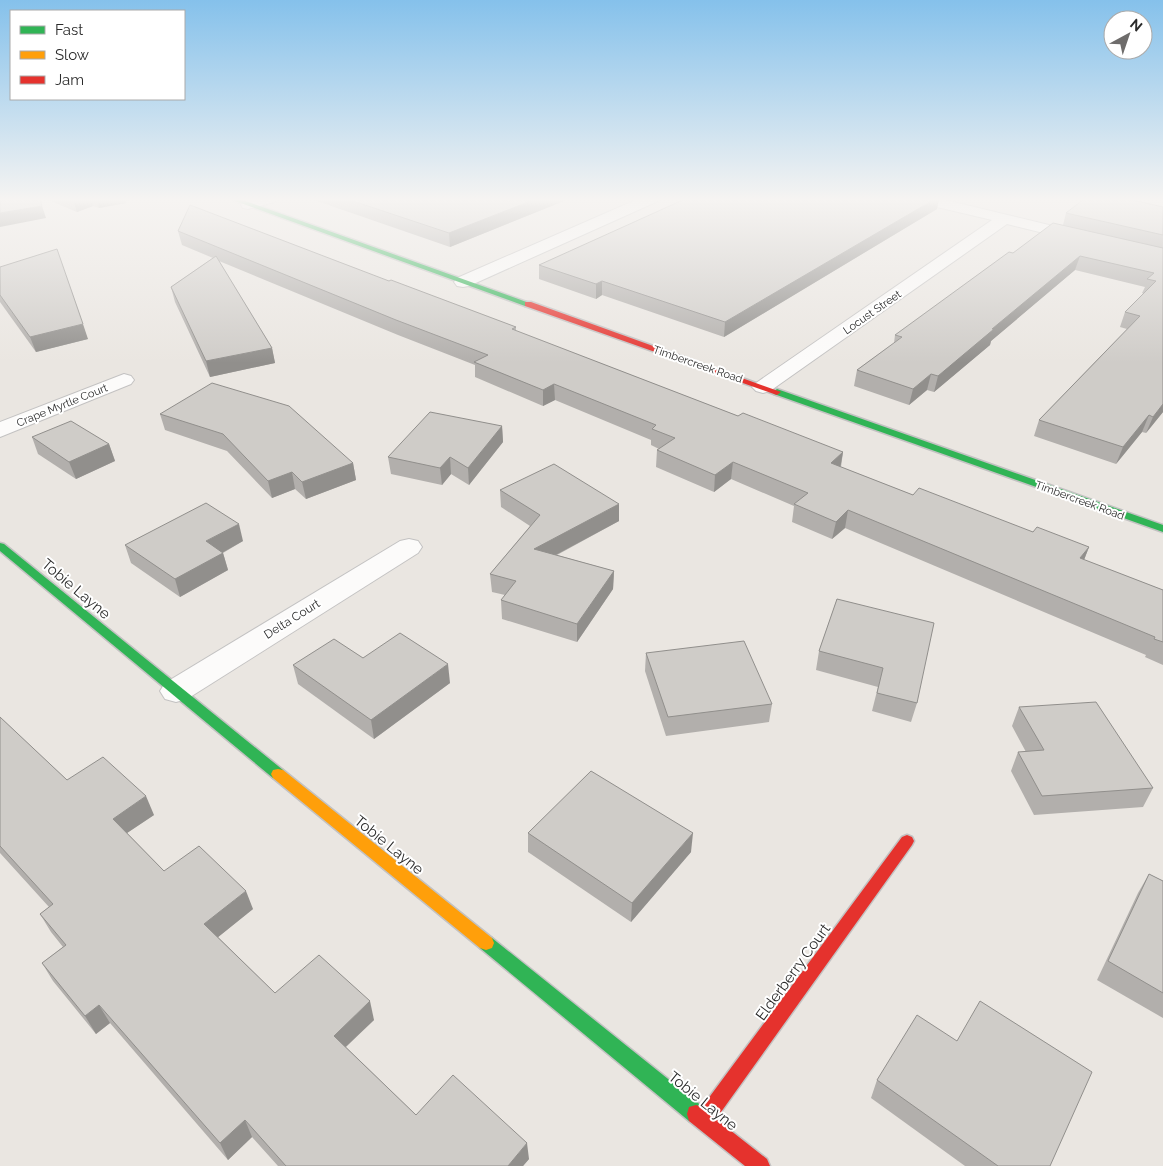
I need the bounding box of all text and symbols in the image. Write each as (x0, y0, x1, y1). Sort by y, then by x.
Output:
legend (10, 10, 185, 100)
north arrow (1103, 10, 1153, 60)
text: N (1127, 15, 1146, 35)
text: Fast (55, 21, 83, 39)
text: Slow (55, 46, 89, 64)
text: Jam (55, 71, 84, 89)
street label: Locust Street (841, 287, 904, 337)
street label: Timbercreek Road (651, 343, 744, 386)
street label: Crape Myrtle Court (15, 381, 110, 430)
street label: Timbercreek Road (1034, 478, 1126, 523)
street label: Tobie Layne (38, 555, 114, 623)
street label: Delta Court (261, 596, 323, 642)
street label: Tobie Layne (351, 812, 427, 879)
street label: Elderberry Court (752, 920, 834, 1024)
street label: Tobie Layne (665, 1068, 741, 1135)

